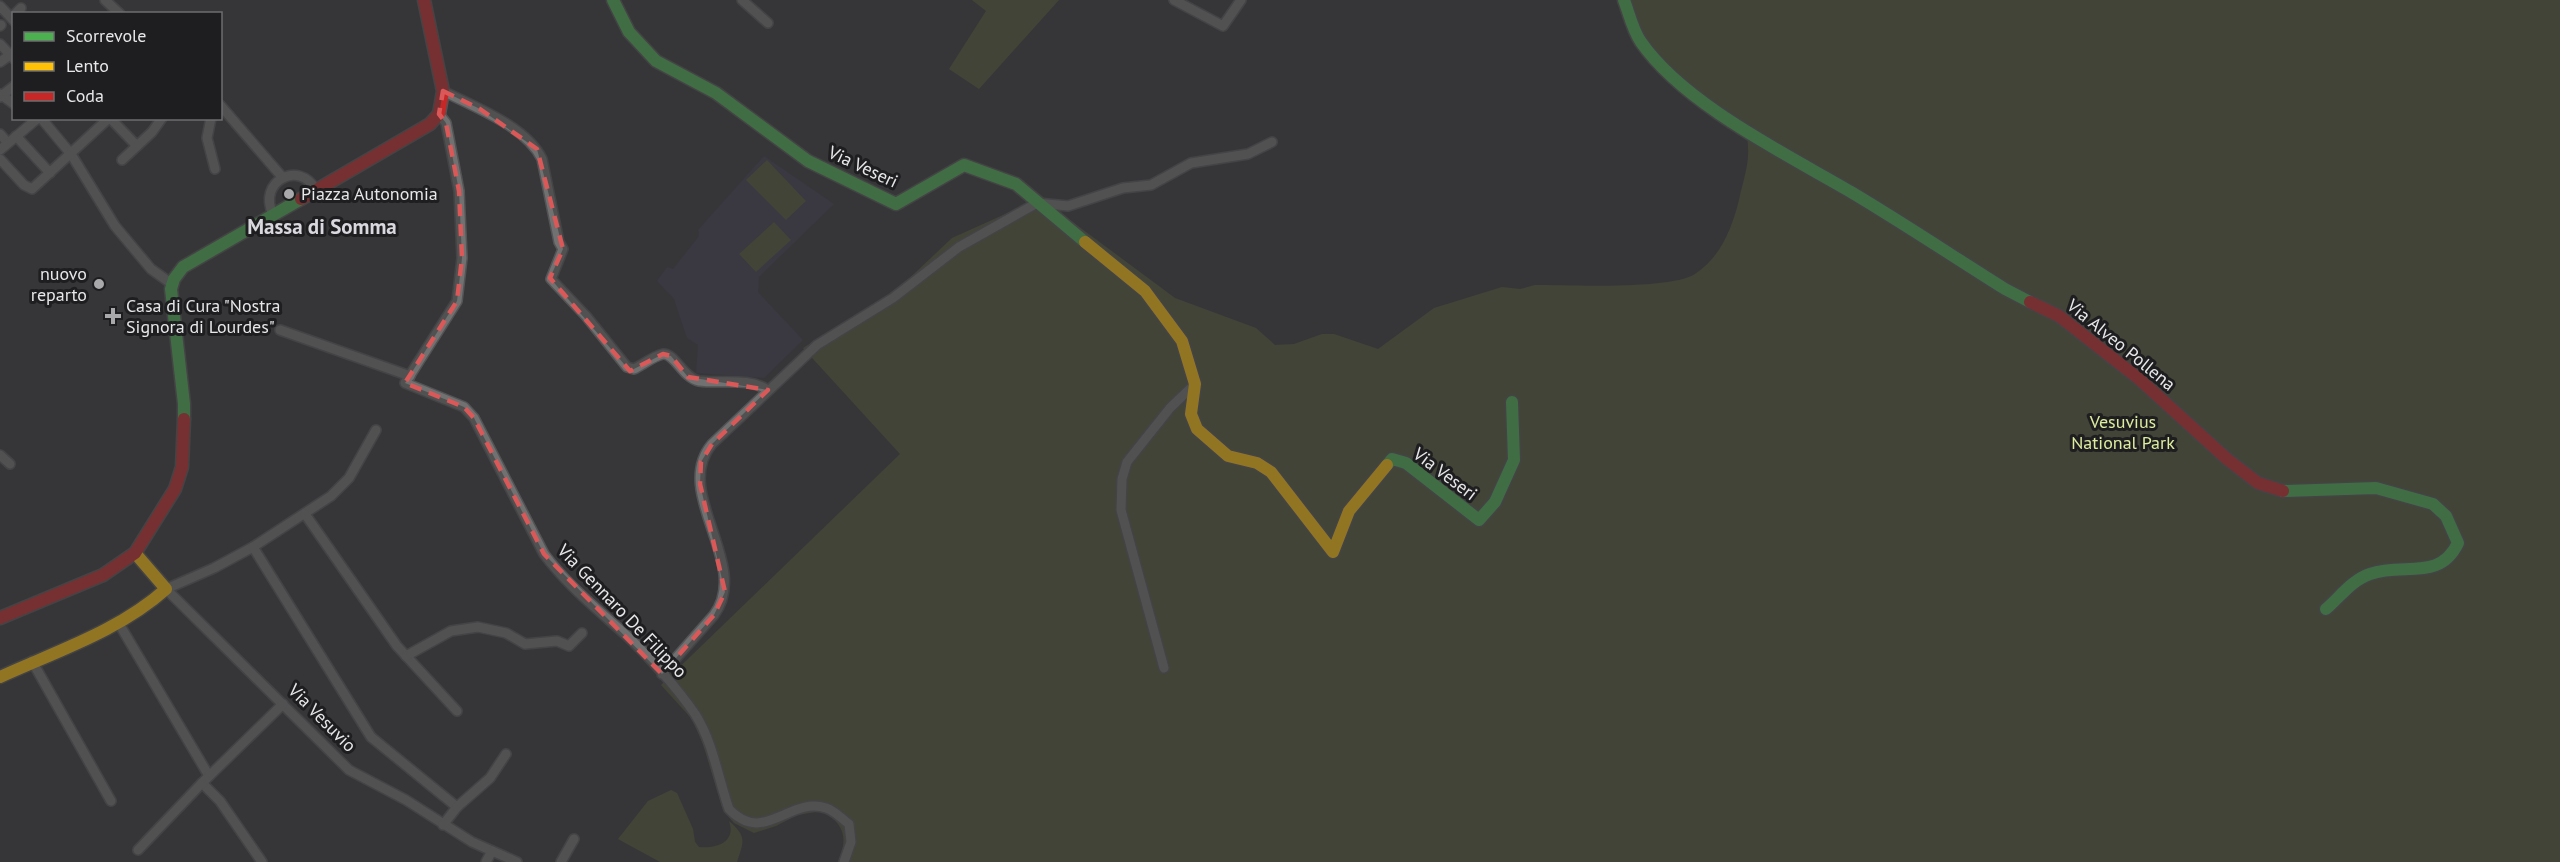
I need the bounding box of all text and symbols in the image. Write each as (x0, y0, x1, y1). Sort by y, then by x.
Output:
legend (12, 12, 222, 120)
text: Scorrevole (66, 24, 146, 47)
text: Lento (66, 54, 109, 77)
text: Coda (66, 84, 104, 107)
street label: Via Veseri (824, 140, 902, 193)
place label: Piazza Autonomia (301, 182, 438, 205)
marker: Piazza Autonomia (282, 187, 296, 201)
district label: Massa di Somma (247, 213, 397, 240)
place label: nuovo reparto (31, 262, 87, 306)
marker: nuovo reparto (92, 277, 106, 291)
street label: Via Alveo Pollena (2061, 293, 2180, 396)
place label: Casa di Cura "Nostra Signora di Lourdes" (126, 294, 280, 338)
marker: Casa di Cura "Nostra Signora di Lourdes" (104, 307, 122, 325)
park label: Vesuvius National Park (2071, 410, 2175, 454)
street label: Via Veseri (1408, 441, 1482, 505)
street label: Via Gennaro De Filippo (552, 538, 692, 682)
street label: Via Vesuvio (283, 678, 361, 757)

